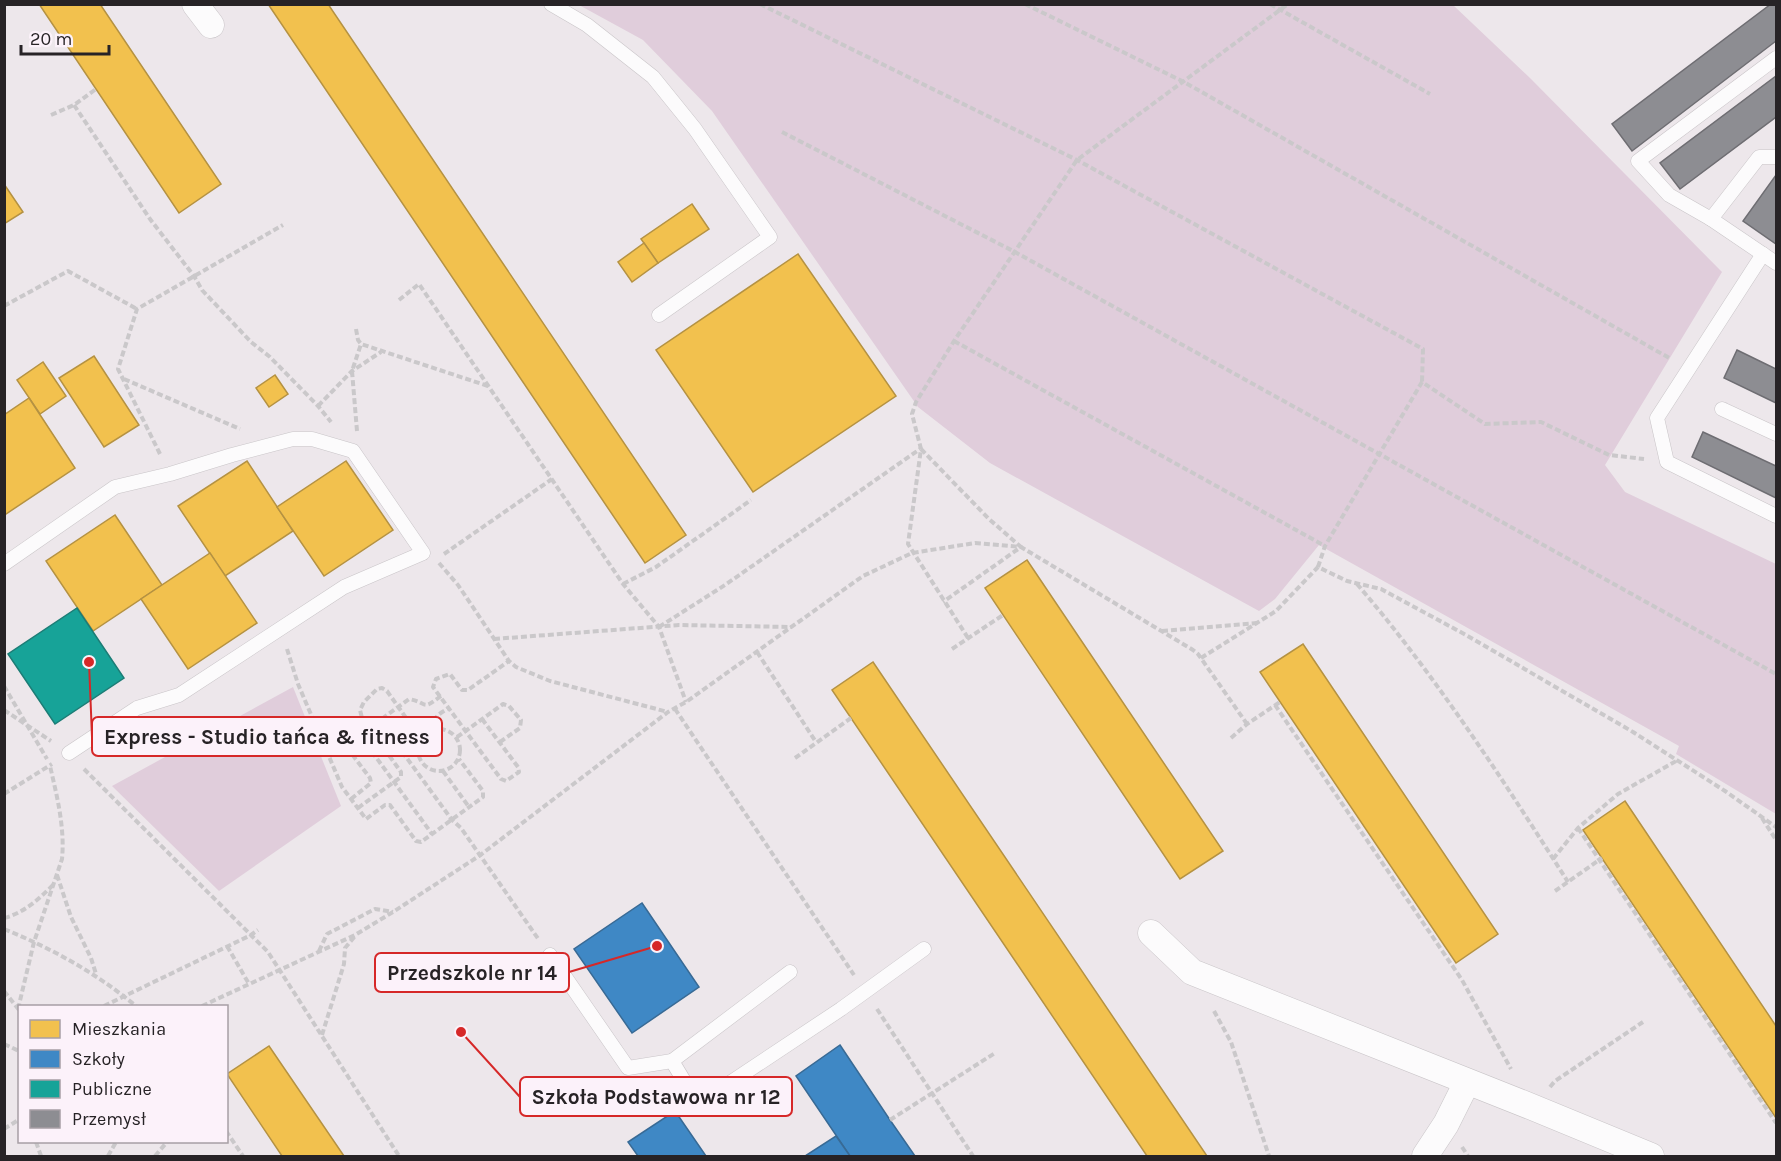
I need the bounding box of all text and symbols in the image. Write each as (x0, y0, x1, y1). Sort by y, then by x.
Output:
scale bar (21, 18, 110, 56)
text: 20 m (30, 28, 72, 50)
callout: Express - Studio tańca & fitness (92, 717, 442, 756)
text: Express - Studio tańca & fitness (104, 725, 430, 749)
callout: Przedszkole nr 14 (375, 953, 569, 992)
text: Przedszkole nr 14 (387, 961, 558, 985)
legend (18, 1005, 228, 1143)
text: Mieszkania (72, 1018, 166, 1040)
text: Szkoły (72, 1048, 125, 1070)
callout: Szkoła Podstawowa nr 12 (520, 1077, 792, 1116)
text: Publiczne (72, 1078, 152, 1100)
text: Szkoła Podstawowa nr 12 (532, 1085, 780, 1109)
text: Przemysł (72, 1108, 146, 1130)

